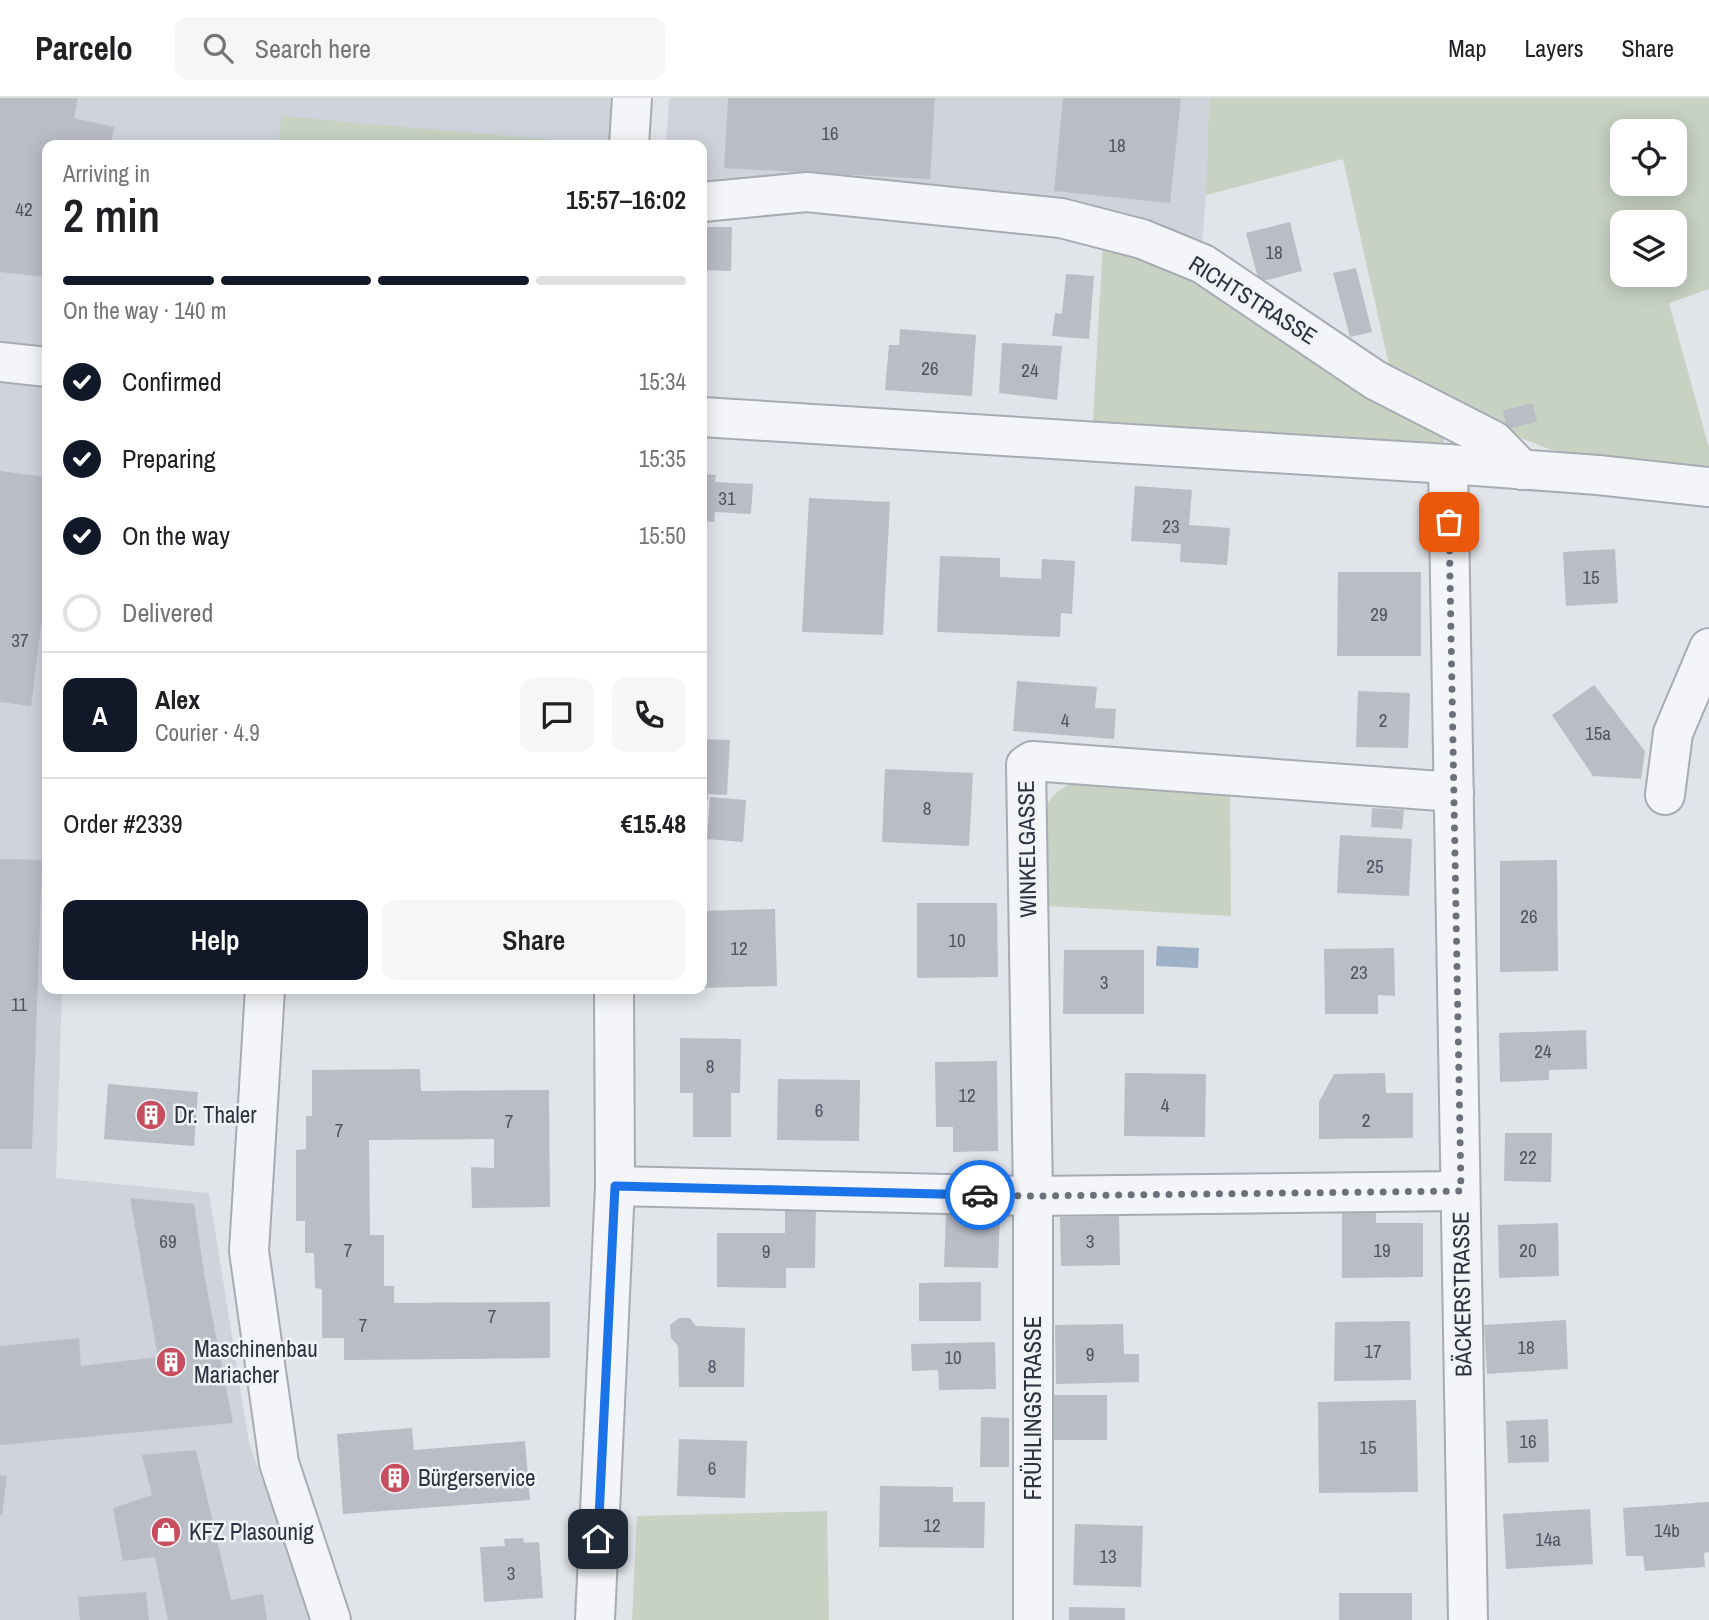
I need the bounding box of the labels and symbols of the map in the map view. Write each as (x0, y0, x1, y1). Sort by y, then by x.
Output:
house number: 16 (821, 120, 839, 146)
house number: 18 (1108, 132, 1126, 158)
house number: 42 (15, 196, 33, 222)
house number: 18 (1265, 239, 1283, 265)
street label: RICHTSTRASSE (1183, 248, 1323, 351)
house number: 26 (921, 355, 939, 381)
house number: 24 (1021, 357, 1039, 383)
house number: 31 (718, 485, 736, 511)
pin (1419, 492, 1479, 552)
house number: 23 (1162, 513, 1180, 539)
house number: 15 (1582, 564, 1600, 590)
house number: 29 (1370, 601, 1388, 627)
house number: 37 (11, 627, 29, 653)
house number: 4 (1061, 707, 1070, 733)
house number: 2 (1379, 707, 1387, 733)
house number: 15a (1585, 720, 1611, 746)
street label: WINKELGASSE (1010, 780, 1043, 918)
house number: 8 (923, 795, 931, 821)
house number: 25 (1366, 853, 1384, 879)
house number: 26 (1520, 903, 1538, 929)
house number: 10 (948, 927, 966, 953)
house number: 12 (730, 935, 748, 961)
house number: 23 (1350, 959, 1368, 985)
house number: 3 (1100, 969, 1108, 995)
house number: 11 (11, 991, 27, 1017)
house number: 24 (1534, 1038, 1552, 1064)
house number: 8 (706, 1053, 714, 1079)
house number: 12 (958, 1082, 976, 1108)
house number: 4 (1161, 1092, 1170, 1118)
house number: 6 (815, 1097, 823, 1123)
building icon: Dr. Thaler (134, 1098, 168, 1132)
place label: Dr. Thaler (174, 1099, 257, 1130)
house number: 2 (1362, 1107, 1370, 1133)
house number: 7 (505, 1108, 514, 1134)
house number: 7 (335, 1117, 344, 1143)
house number: 22 (1519, 1144, 1537, 1170)
courier (945, 1160, 1015, 1230)
street label: BÄCKERSTRASSE (1445, 1211, 1478, 1377)
house number: 69 (159, 1228, 177, 1254)
house number: 3 (1086, 1228, 1094, 1254)
house number: 7 (344, 1237, 353, 1263)
house number: 19 (1373, 1237, 1391, 1263)
house number: 20 (1519, 1237, 1537, 1263)
house number: 9 (762, 1238, 770, 1264)
house number: 7 (488, 1303, 497, 1329)
house number: 7 (359, 1312, 368, 1338)
street label: FRÜHLINGSTRASSE (1017, 1316, 1048, 1500)
place label: Maschinenbau Mariacher (194, 1333, 318, 1390)
house number: 18 (1517, 1334, 1535, 1360)
house number: 17 (1364, 1338, 1382, 1364)
house number: 9 (1086, 1341, 1094, 1367)
house number: 10 (944, 1344, 962, 1370)
building icon: Maschinenbau Mariacher (154, 1345, 188, 1379)
house number: 8 (708, 1353, 716, 1379)
house number: 16 (1519, 1428, 1537, 1454)
house number: 15 (1359, 1434, 1377, 1460)
house number: 6 (708, 1455, 716, 1481)
building icon: Bürgerservice (378, 1461, 412, 1495)
place label: Bürgerservice (418, 1462, 535, 1493)
pin (568, 1509, 628, 1569)
house number: 12 (923, 1512, 941, 1538)
shop icon: KFZ Plasounig (149, 1515, 183, 1549)
place label: KFZ Plasounig (189, 1516, 314, 1547)
house number: 14b (1654, 1517, 1680, 1543)
house number: 14a (1535, 1526, 1561, 1552)
house number: 13 (1099, 1543, 1117, 1569)
house number: 3 (507, 1560, 515, 1586)

